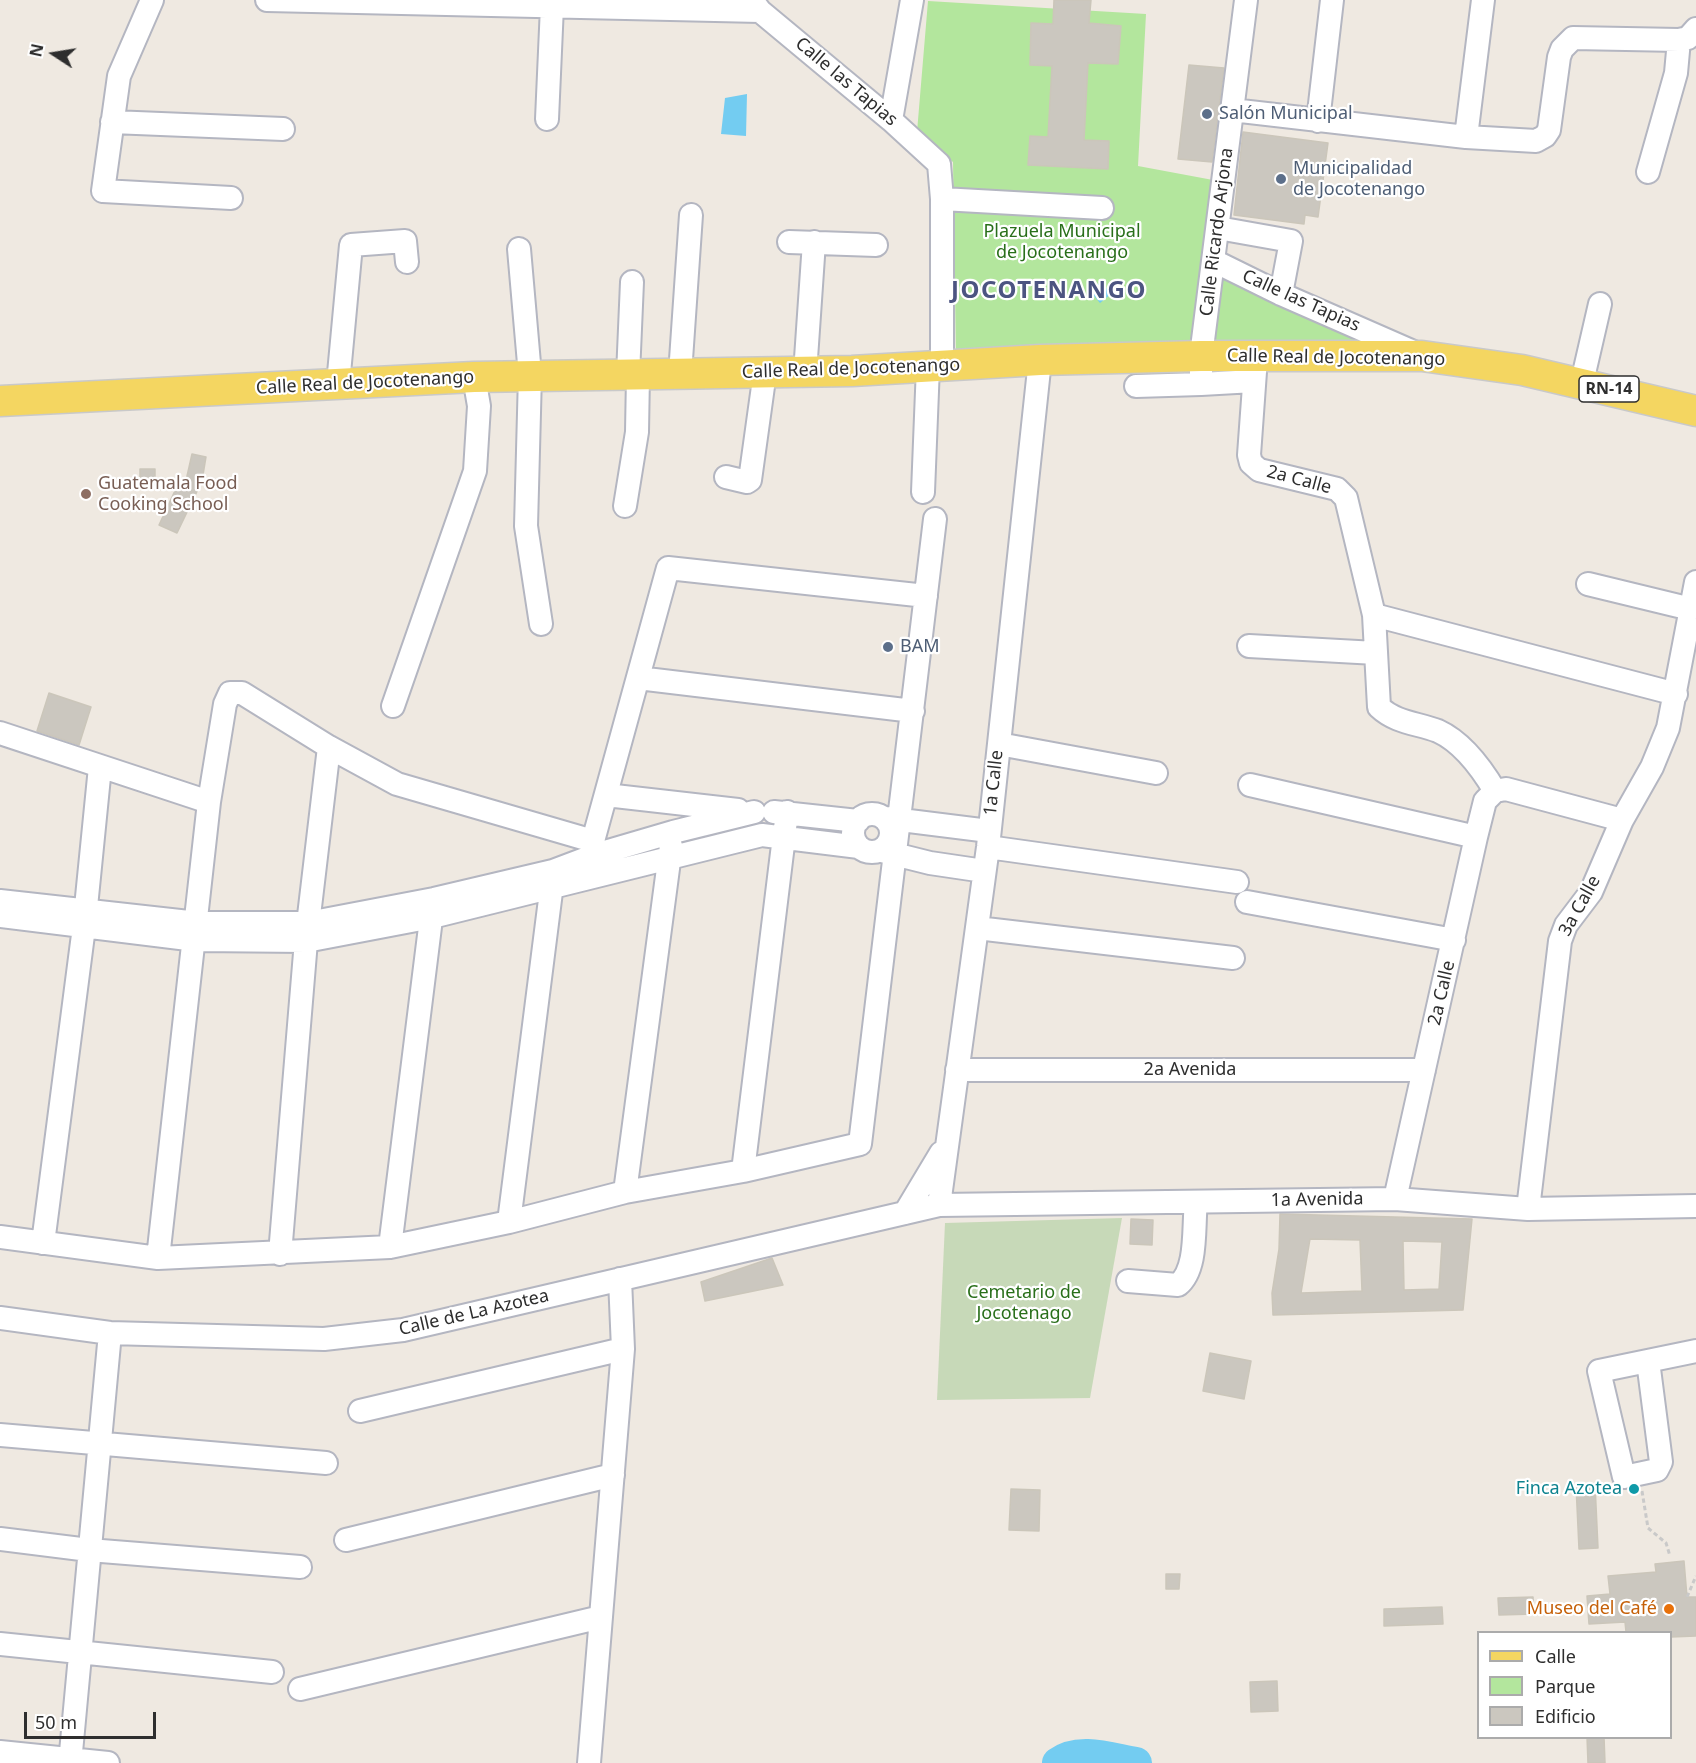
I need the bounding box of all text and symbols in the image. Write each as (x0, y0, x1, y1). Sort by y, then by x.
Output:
north arrow (24, 24, 84, 84)
street label: Calle las Tapias (791, 33, 901, 131)
text: N (24, 42, 49, 59)
place label: Salón Municipal (1219, 103, 1353, 125)
marker: Salón Municipal (1200, 107, 1214, 121)
street label: Calle Ricardo Arjona (1196, 147, 1238, 317)
place label: Municipalidad de Jocotenango (1293, 158, 1425, 201)
marker: Municipalidad de Jocotenango (1274, 172, 1288, 186)
park label: Plazuela Municipal de Jocotenango (983, 221, 1141, 264)
street label: Calle las Tapias (1239, 265, 1363, 337)
district label: JOCOTENANGO (951, 277, 1147, 305)
street label: Calle Real de Jocotenango (1227, 345, 1445, 371)
street label: Calle Real de Jocotenango (741, 354, 961, 384)
street label: Calle Real de Jocotenango (255, 366, 475, 400)
road number: RN-14 (1579, 376, 1639, 402)
street label: 2a Calle (1264, 461, 1334, 499)
place label: Guatemala Food Cooking School (98, 473, 238, 516)
marker: Guatemala Food Cooking School (79, 487, 93, 501)
place label: BAM (900, 636, 940, 658)
marker: BAM (881, 640, 895, 654)
street label: 1a Calle (980, 749, 1008, 817)
street label: 3a Calle (1555, 872, 1605, 940)
street label: 2a Calle (1424, 958, 1460, 1028)
street label: 2a Avenida (1144, 1059, 1236, 1081)
street label: 1a Avenida (1270, 1188, 1364, 1212)
park label: Cemetario de Jocotenago (967, 1282, 1081, 1324)
street label: Calle de La Azotea (397, 1285, 551, 1341)
place label: Finca Azotea (1516, 1478, 1622, 1500)
marker: Finca Azotea (1627, 1482, 1641, 1496)
place label: Museo del Café (1527, 1598, 1657, 1620)
marker: Museo del Café (1662, 1602, 1676, 1616)
legend (1477, 1631, 1672, 1739)
text: Calle (1535, 1644, 1576, 1668)
text: Parque (1535, 1674, 1595, 1698)
scale bar (27, 1700, 159, 1738)
text: Edificio (1535, 1704, 1596, 1728)
text: 50 m (35, 1710, 77, 1734)

